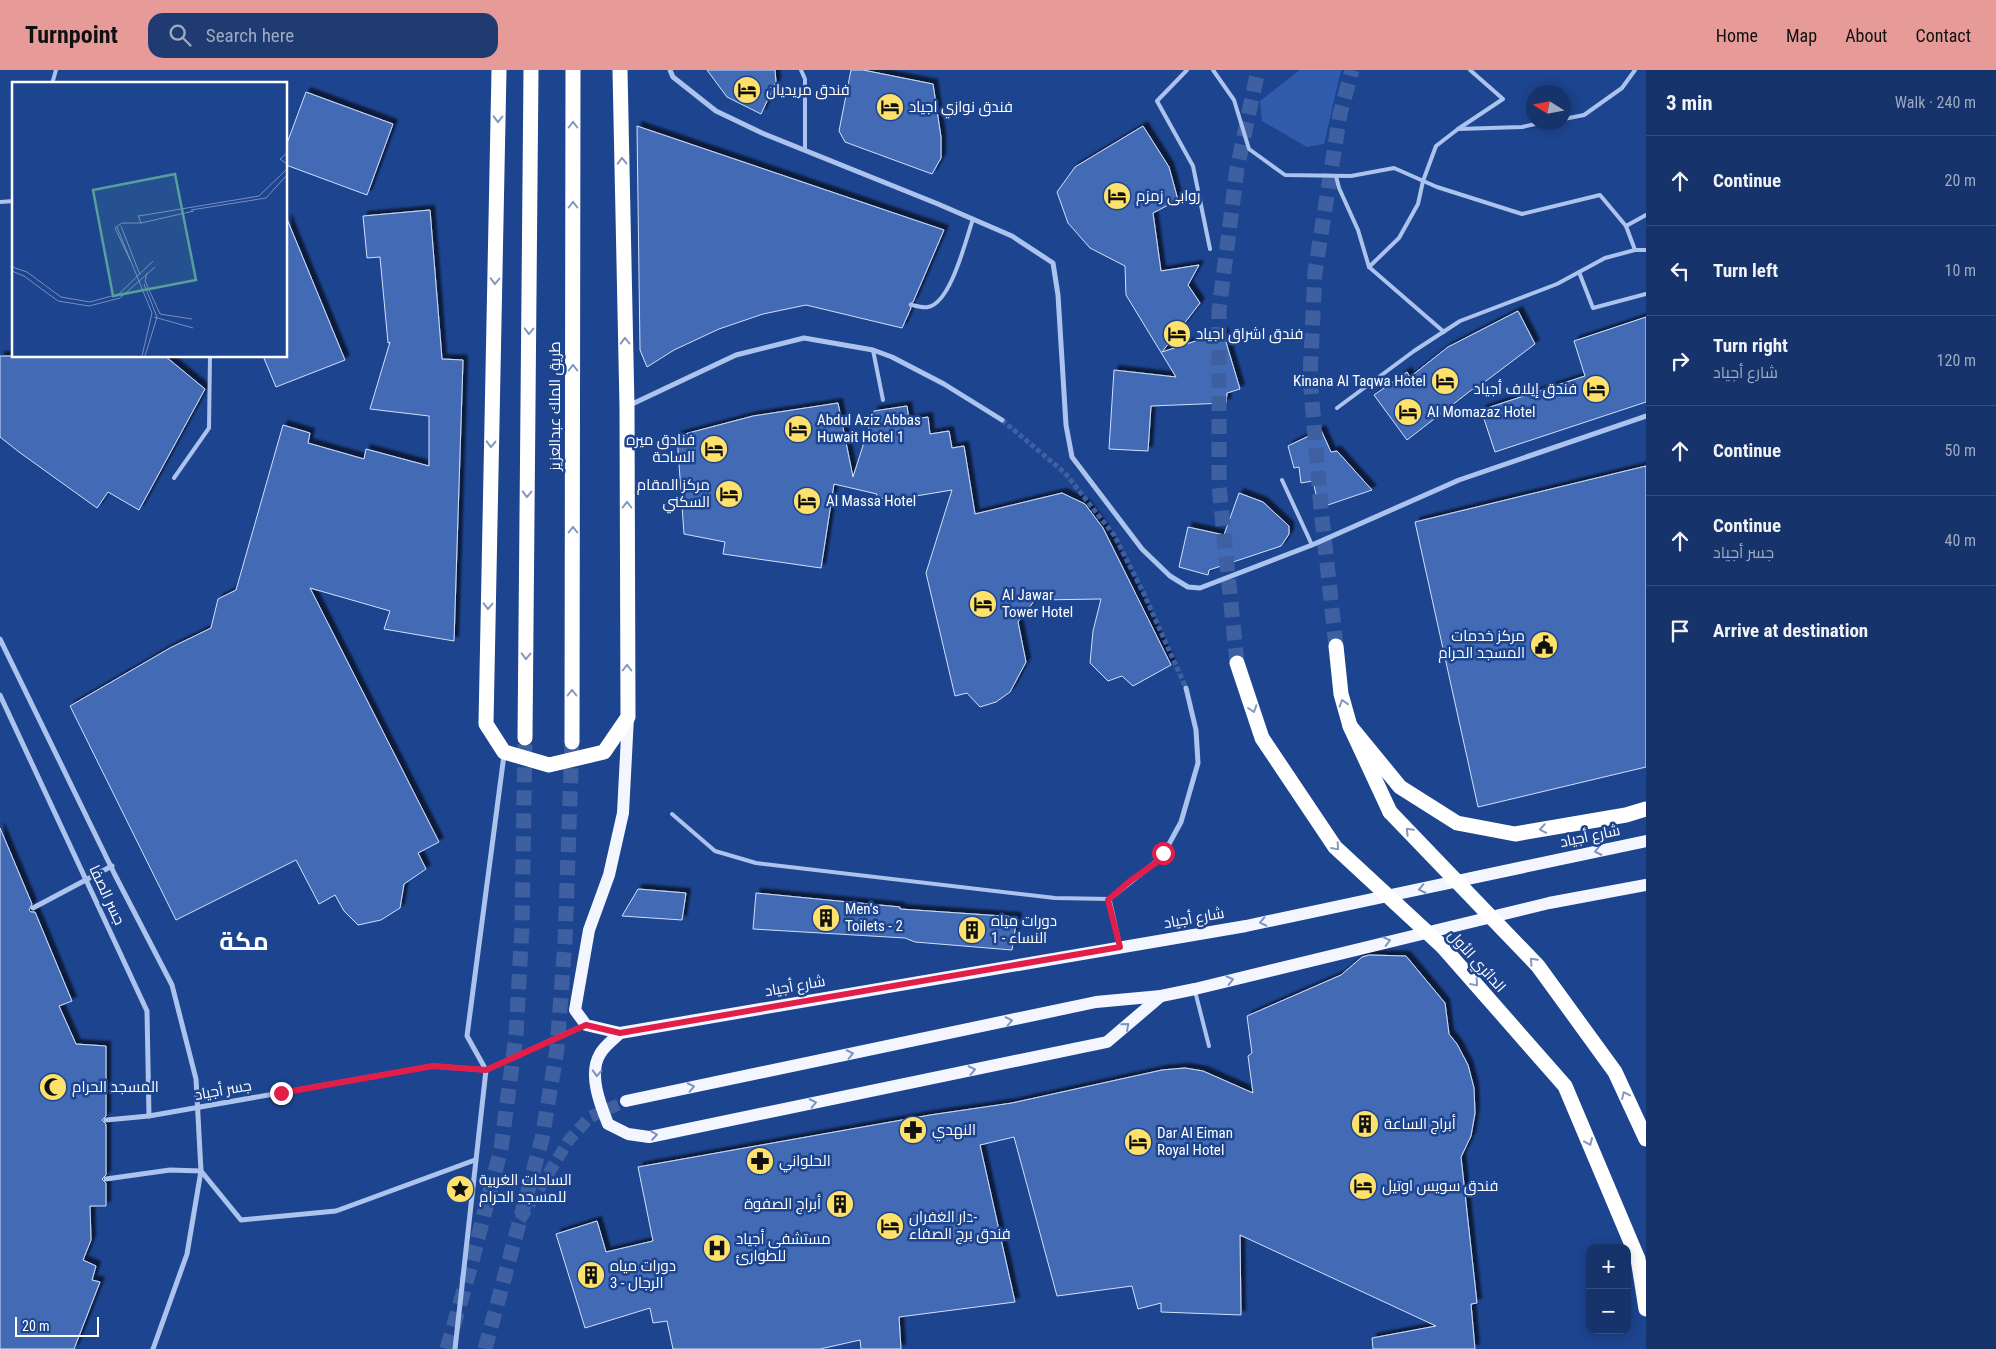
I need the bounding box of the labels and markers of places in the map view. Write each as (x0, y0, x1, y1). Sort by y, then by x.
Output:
hotel icon: فندق مريديان (732, 75, 762, 105)
place label: فندق مريديان (766, 81, 850, 100)
hotel icon: فندق نوازي اجياد (875, 92, 905, 122)
place label: فندق نوازي اجياد (909, 98, 1013, 119)
hotel icon: روابی زمزم (1102, 181, 1132, 211)
place label: روابی زمزم (1136, 187, 1200, 206)
hotel icon: فندق اشراق اجياد (1162, 319, 1192, 349)
place label: فندق اشراق اجياد (1196, 325, 1303, 344)
hotel icon: Kinana Al Taqwa Hotel (1430, 366, 1460, 396)
place label: Kinana Al Taqwa Hotel (1293, 372, 1426, 390)
hotel icon: فندق إيلاف أجياد (1581, 374, 1611, 404)
place label: فندق إيلاف أجياد (1474, 379, 1577, 399)
hotel icon: Al Momazaz Hotel (1393, 397, 1423, 427)
place label: Al Momazaz Hotel (1427, 403, 1535, 421)
place label: Abdul Aziz Abbas Huwait Hotel 1 (817, 411, 921, 446)
hotel icon: Abdul Aziz Abbas Huwait Hotel 1 (783, 414, 813, 444)
place label: فنادق ميره الساحة (626, 431, 695, 466)
hotel icon: فنادق ميره الساحة (699, 434, 729, 464)
place label: مركز المقام السكني (637, 476, 710, 514)
hotel icon: مركز المقام السكني (714, 479, 744, 509)
hotel icon: Al Massa Hotel (792, 486, 822, 516)
place label: Al Massa Hotel (826, 492, 916, 510)
place label: Al Jawar Tower Hotel (1002, 586, 1073, 621)
hotel icon: Al Jawar Tower Hotel (968, 589, 998, 619)
place label: مركز خدمات المسجد الحرام (1438, 627, 1525, 663)
public building icon: مركز خدمات المسجد الحرام (1529, 630, 1559, 660)
place label: Men's Toilets - 2 (845, 900, 903, 935)
building icon: Men's Toilets - 2 (811, 903, 841, 933)
place label: دورات مياه النساء - 1 (991, 912, 1057, 947)
building icon: دورات مياه النساء - 1 (957, 915, 987, 945)
mosque icon: المسجد الحرام (38, 1072, 68, 1102)
place label: المسجد الحرام (72, 1078, 159, 1097)
building icon: أبراج الساعة (1350, 1109, 1380, 1139)
place label: أبراج الساعة (1384, 1114, 1456, 1135)
pharmacy icon: النهدي (898, 1115, 928, 1145)
place label: النهدي (932, 1121, 976, 1142)
place label: Dar Al Eiman Royal Hotel (1157, 1124, 1233, 1159)
hotel icon: Dar Al Eiman Royal Hotel (1123, 1127, 1153, 1157)
pharmacy icon: الحلواني (745, 1146, 775, 1176)
place label: الحلواني (779, 1152, 831, 1173)
place label: الساحات الغربية للمسجد الحرام (479, 1171, 572, 1207)
hotel icon: فندق سويس اوتيل (1348, 1171, 1378, 1201)
place icon: الساحات الغربية للمسجد الحرام (445, 1174, 475, 1204)
place label: فندق سويس اوتيل (1382, 1177, 1498, 1196)
building icon: أبراج الصفوة (825, 1189, 855, 1219)
place label: أبراج الصفوة (744, 1194, 821, 1215)
place label: دار الغفران- فندق برج الصفاء (909, 1208, 1011, 1245)
hotel icon: دار الغفران- فندق برج الصفاء (875, 1211, 905, 1241)
place label: مستشفى أجياد للطوارئ (736, 1229, 831, 1266)
hospital icon: مستشفى أجياد للطوارئ (702, 1233, 732, 1263)
place label: دورات مياه الرجال - 3 (610, 1257, 676, 1292)
building icon: دورات مياه الرجال - 3 (576, 1260, 606, 1290)

